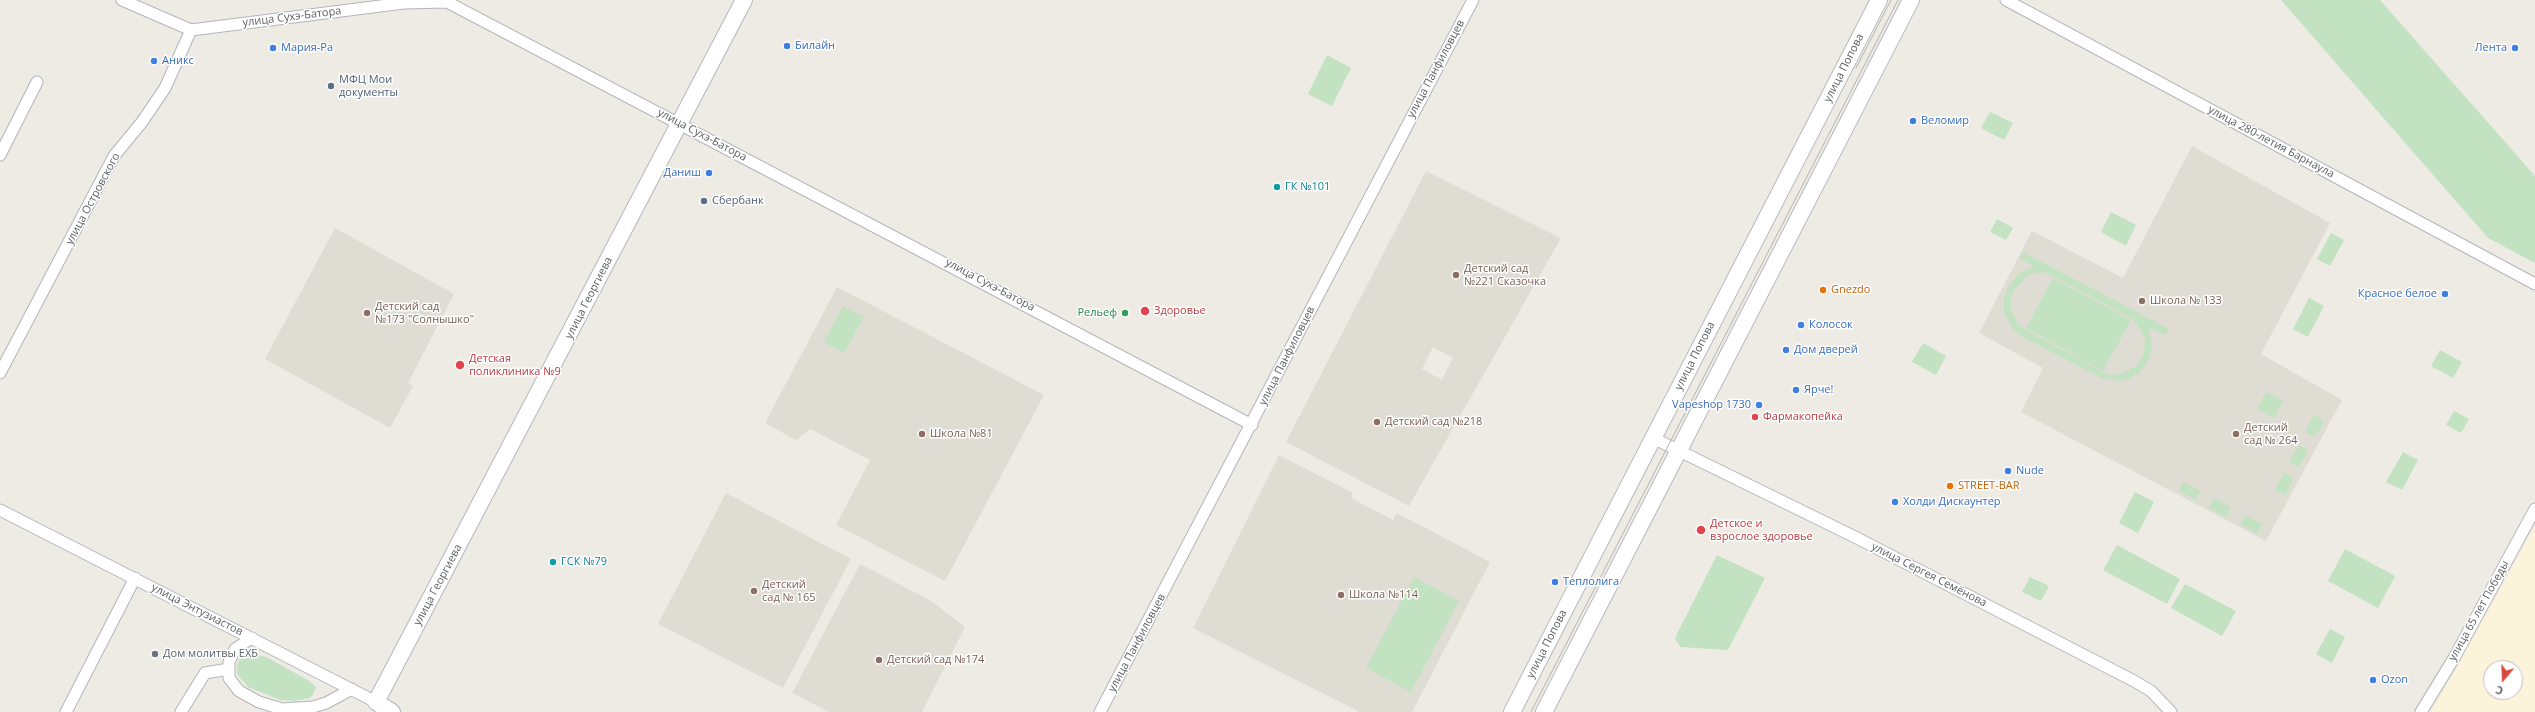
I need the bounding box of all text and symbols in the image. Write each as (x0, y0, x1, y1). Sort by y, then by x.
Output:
street label: улица Сухэ-Батора (242, 4, 342, 30)
street label: улица Панфиловцев (1405, 18, 1467, 120)
street label: улица Попова (1821, 32, 1867, 104)
place label: Билайн (795, 39, 835, 53)
place label: Мария-Ра (281, 41, 333, 55)
marker: Билайн (782, 41, 792, 51)
place label: Лента (2475, 41, 2507, 55)
marker: Мария-Ра (268, 43, 278, 53)
marker: Лента (2510, 43, 2520, 53)
place label: Аникс (162, 54, 194, 68)
marker: Аникс (149, 56, 159, 66)
place label: МФЦ Мои документы (339, 73, 398, 99)
marker: МФЦ Мои документы (326, 81, 336, 91)
street label: улица 280-летия Барнаула (2206, 103, 2336, 181)
street label: улица Сухэ-Батора (655, 106, 749, 164)
place label: Веломир (1921, 114, 1969, 128)
marker: Веломир (1908, 116, 1918, 126)
street label: улица Островского (63, 151, 123, 247)
place label: Даниш (664, 166, 701, 180)
marker: Даниш (704, 168, 714, 178)
place label: ГК №101 (1285, 180, 1330, 194)
marker: ГК №101 (1272, 182, 1282, 192)
place label: Сбербанк (712, 194, 764, 208)
marker: Сбербанк (699, 196, 709, 206)
street label: улица Георгиева (563, 255, 615, 341)
street label: улица Сухэ-Батора (943, 256, 1037, 314)
place label: Детский сад №221 Сказочка (1464, 262, 1546, 288)
marker: Детский сад №221 Сказочка (1451, 270, 1461, 280)
place label: Gnezdo (1831, 283, 1870, 297)
marker: Gnezdo (1818, 285, 1828, 295)
place label: Красное белое (2358, 287, 2437, 301)
marker: Красное белое (2440, 289, 2450, 299)
place label: Школа № 133 (2150, 294, 2222, 308)
marker: Школа № 133 (2137, 296, 2147, 306)
place label: Детский сад №173 "Солнышко" (375, 300, 474, 326)
place label: Здоровье (1154, 304, 1206, 318)
street label: улица Панфиловцев (1256, 304, 1318, 408)
marker: Здоровье (1139, 305, 1151, 317)
place label: Рельеф (1077, 306, 1117, 320)
marker: Детский сад №173 "Солнышко" (362, 308, 372, 318)
marker: Рельеф (1120, 308, 1130, 318)
place label: Колосок (1809, 318, 1853, 332)
street label: улица Попова (1672, 320, 1718, 392)
marker: Колосок (1796, 320, 1806, 330)
place label: Дом дверей (1794, 343, 1858, 357)
marker: Дом дверей (1781, 345, 1791, 355)
place label: Детская поликлиника №9 (469, 352, 561, 378)
marker: Детская поликлиника №9 (454, 359, 466, 371)
place label: Ярче! (1804, 383, 1833, 397)
marker: Ярче! (1791, 385, 1801, 395)
place label: Vapeshop 1730 (1672, 398, 1751, 412)
marker: Vapeshop 1730 (1754, 400, 1764, 410)
place label: Фармакопейка (1763, 410, 1843, 424)
marker: Фармакопейка (1750, 412, 1760, 422)
place label: Детский сад №218 (1385, 415, 1482, 429)
marker: Детский сад №218 (1372, 417, 1382, 427)
place label: Детский сад № 264 (2244, 421, 2297, 447)
place label: Школа №81 (930, 427, 993, 441)
marker: Школа №81 (917, 429, 927, 439)
marker: Детский сад № 264 (2231, 429, 2241, 439)
place label: Nude (2016, 464, 2044, 478)
marker: Nude (2003, 466, 2013, 476)
place label: STREET-BAR (1958, 479, 2020, 493)
marker: STREET-BAR (1945, 481, 1955, 491)
place label: Холди Дискаунтер (1903, 495, 2001, 509)
marker: Холди Дискаунтер (1890, 497, 1900, 507)
place label: Детское и взрослое здоровье (1710, 517, 1813, 543)
marker: Детское и взрослое здоровье (1695, 524, 1707, 536)
street label: улица Сергея Семёнова (1869, 540, 1989, 610)
street label: улица Георгиева (411, 542, 465, 628)
place label: ГСК №79 (561, 555, 607, 569)
marker: ГСК №79 (548, 557, 558, 567)
street label: улица 65 лет Победы (2446, 559, 2512, 663)
place label: Теплолига (1563, 575, 1619, 589)
marker: Теплолига (1550, 577, 1560, 587)
place label: Детский сад № 165 (762, 578, 815, 604)
street label: улица Энтузиастов (149, 581, 245, 639)
marker: Детский сад № 165 (749, 586, 759, 596)
place label: Школа №114 (1349, 588, 1418, 602)
marker: Школа №114 (1336, 590, 1346, 600)
street label: улица Панфиловцев (1106, 592, 1168, 694)
street label: улица Попова (1524, 608, 1570, 680)
place label: Дом молитвы ЕХБ (163, 647, 258, 661)
marker: Дом молитвы ЕХБ (150, 649, 160, 659)
place label: Детский сад №174 (887, 653, 984, 667)
marker: Детский сад №174 (874, 655, 884, 665)
north arrow (2483, 660, 2523, 700)
place label: Ozon (2381, 673, 2408, 687)
marker: Ozon (2368, 675, 2378, 685)
text: С (2494, 683, 2505, 699)

